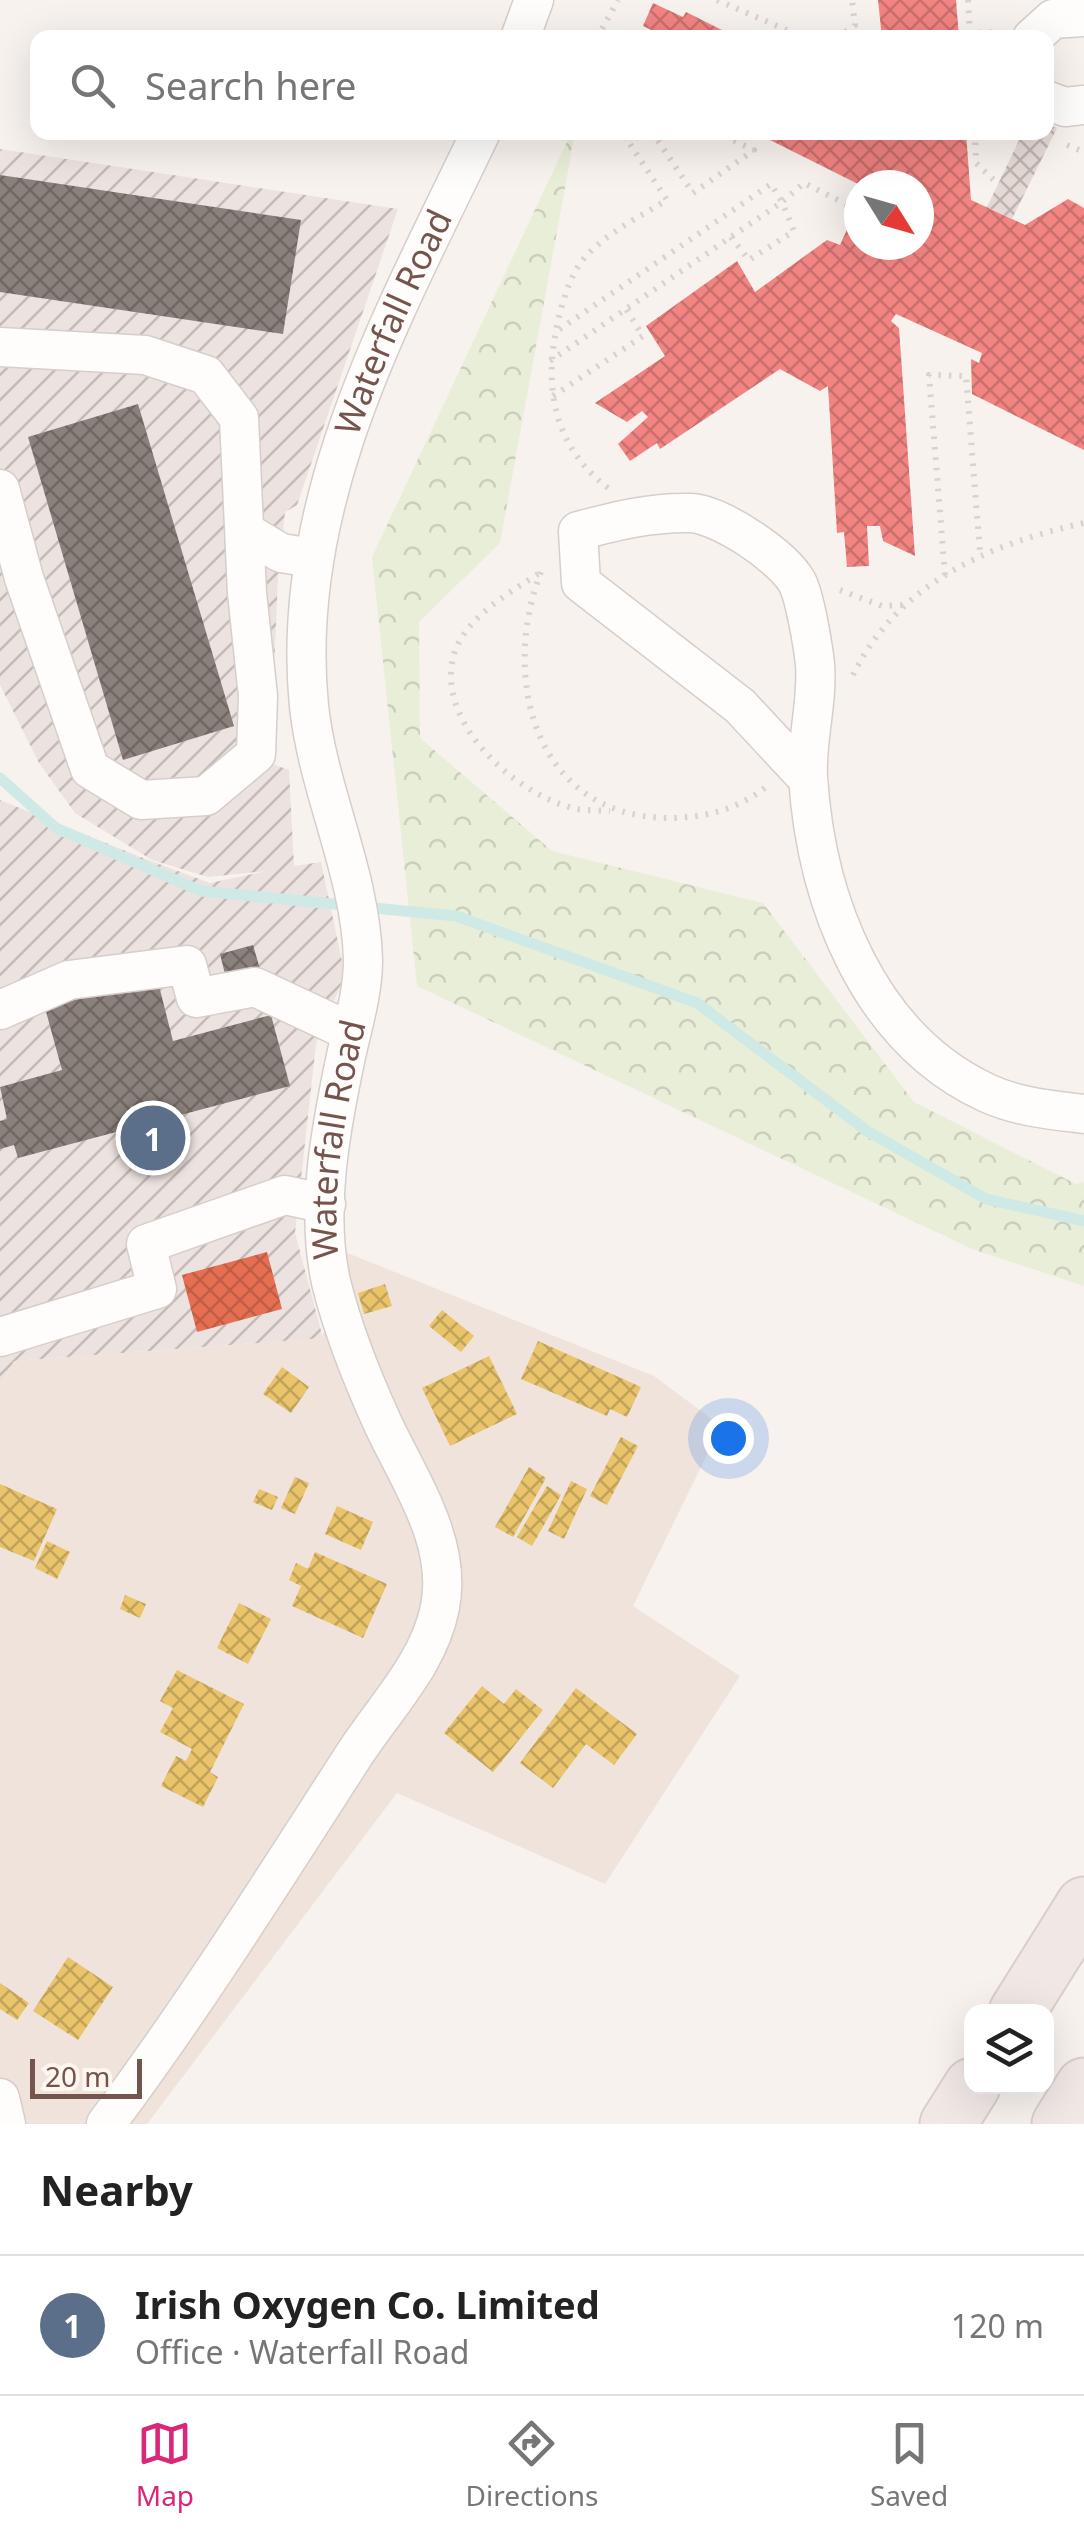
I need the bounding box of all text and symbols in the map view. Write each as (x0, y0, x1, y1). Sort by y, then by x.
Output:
search box (30, 30, 1054, 140)
icon: search (65, 58, 120, 113)
text: Search here (145, 59, 356, 111)
north arrow (844, 170, 934, 260)
street label: Waterfall Road (323, 201, 462, 441)
street label: Waterfall Road (299, 1015, 376, 1261)
pin: 1 (120, 1100, 186, 1176)
your location (703, 1413, 754, 1464)
map controls (964, 2004, 1054, 2094)
button: layers (964, 2004, 1054, 2094)
scale bar (30, 2054, 142, 2098)
text: 20 m (45, 2057, 111, 2095)
text: Nearby (40, 2161, 193, 2218)
text: Irish Oxygen Co. Limited (135, 2278, 600, 2330)
text: 1 (63, 2304, 82, 2347)
text: 120 m (951, 2304, 1044, 2347)
text: Office · Waterfall Road (135, 2330, 469, 2373)
tab: Map (136, 2416, 194, 2514)
tab: Directions (466, 2416, 598, 2514)
tab: Saved (870, 2416, 948, 2514)

